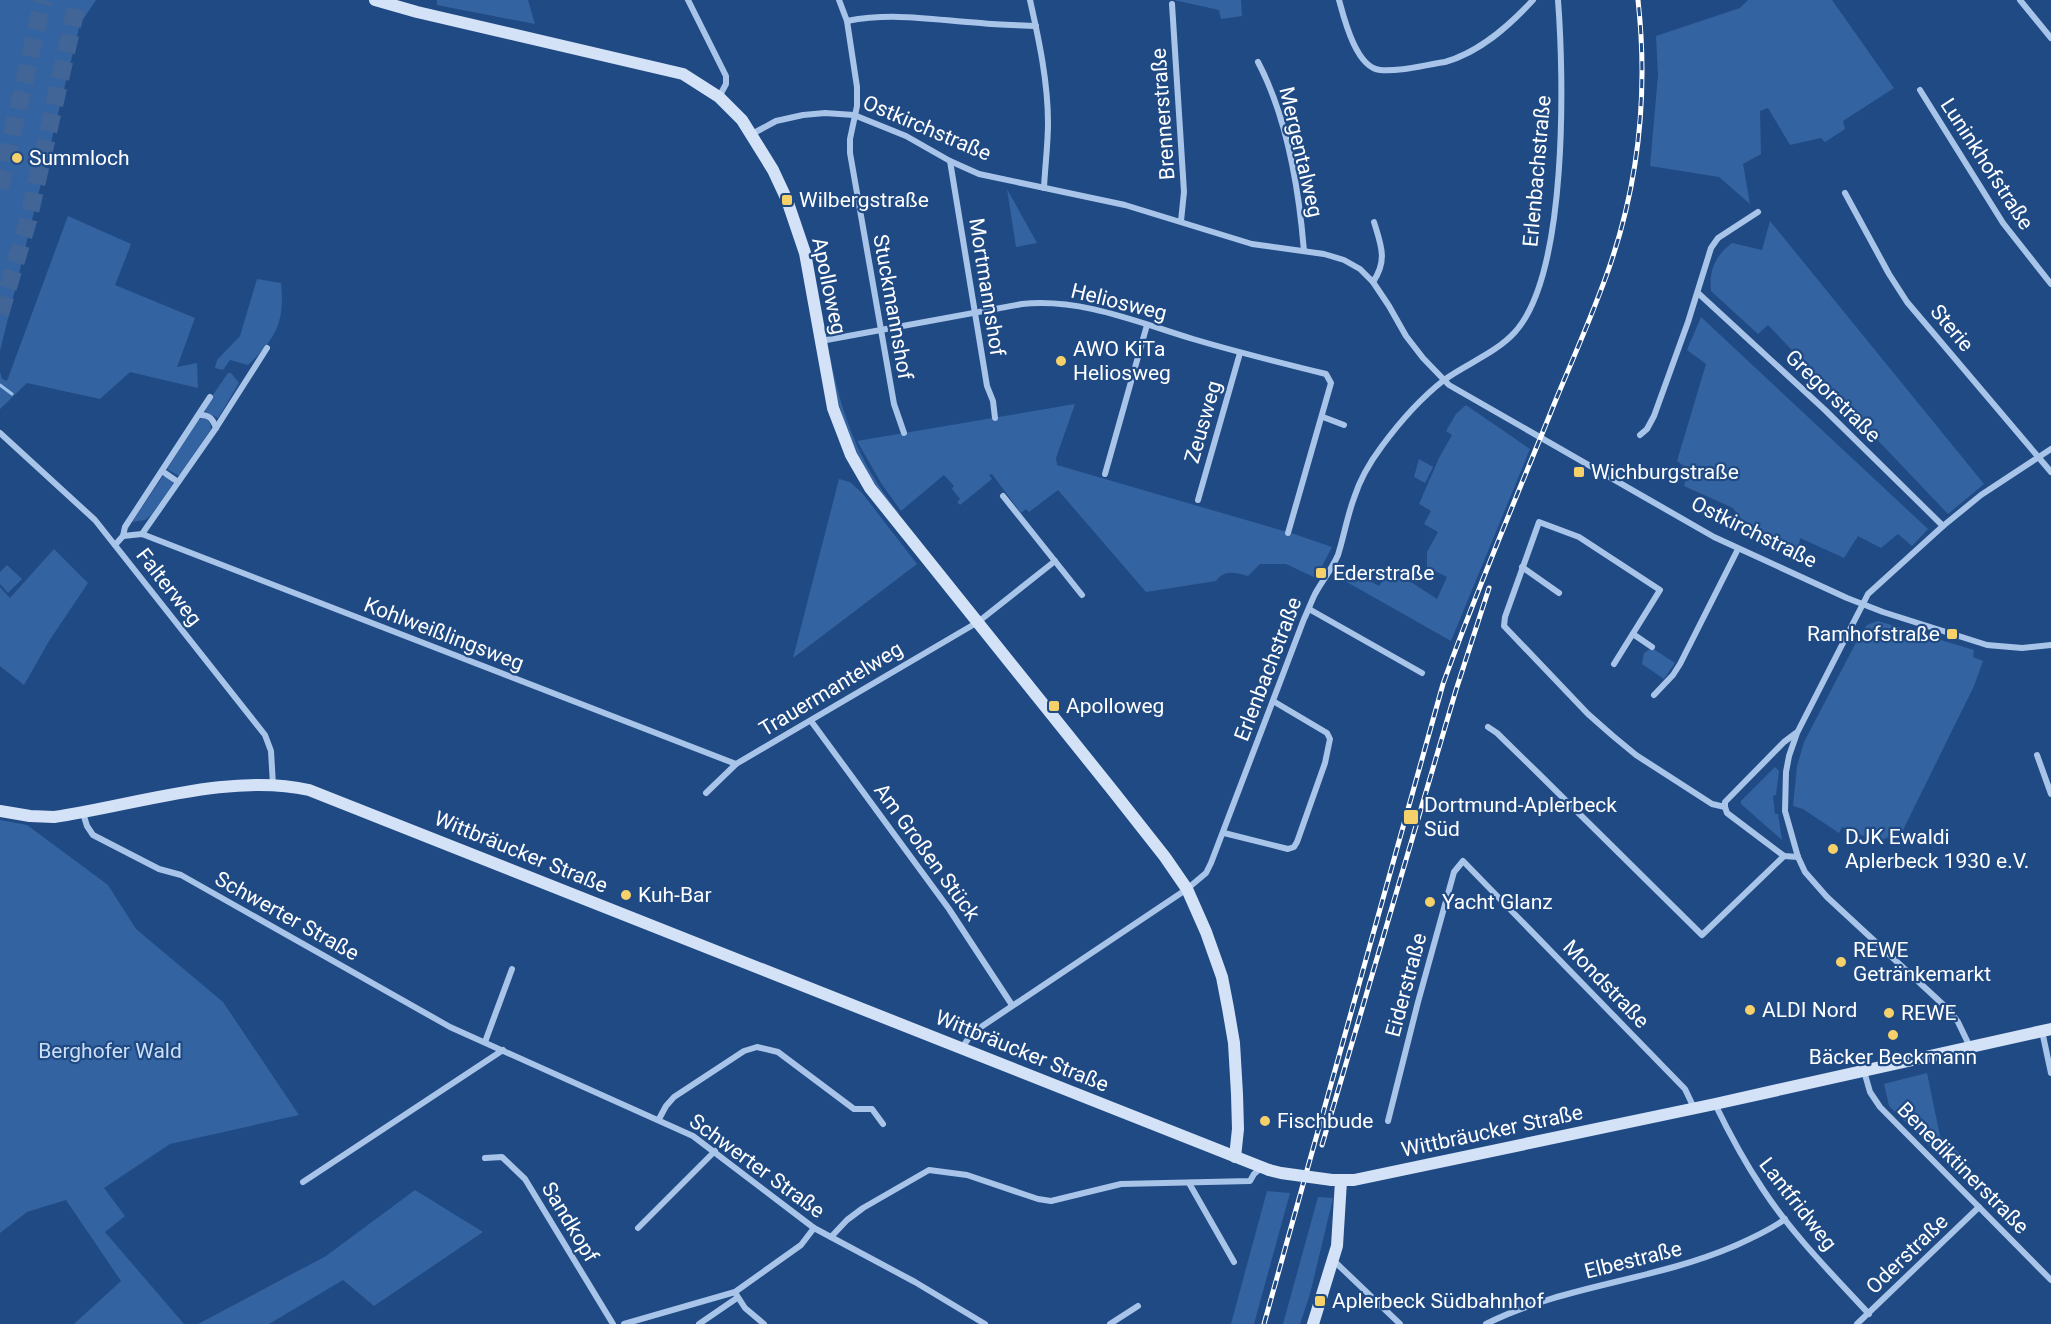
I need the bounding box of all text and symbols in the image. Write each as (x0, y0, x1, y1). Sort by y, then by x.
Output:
street label: Brennerstraße (1146, 47, 1180, 181)
street label: Mergentalweg (1274, 84, 1328, 220)
street label: Ostkirchstraße (859, 90, 995, 166)
street label: Erlenbachstraße (1518, 94, 1556, 248)
street label: Luninkhofstraße (1936, 94, 2038, 234)
place label: Summloch (29, 146, 130, 170)
marker: Summloch (10, 151, 24, 165)
place label: Wilbergstraße (799, 188, 929, 212)
marker: Wilbergstraße (780, 193, 794, 207)
street label: Mortmannshof (964, 216, 1010, 358)
street label: Stuckmannshof (868, 232, 918, 382)
street label: Apolloweg (807, 235, 851, 337)
street label: Heliosweg (1069, 279, 1169, 325)
street label: Sterie (1926, 300, 1978, 356)
place label: AWO KiTa Heliosweg (1073, 337, 1171, 385)
street label: Gregorstraße (1781, 345, 1885, 447)
marker: AWO KiTa Heliosweg (1054, 354, 1068, 368)
street label: Zeusweg (1180, 378, 1226, 466)
place label: Wichburgstraße (1591, 460, 1739, 484)
marker: Wichburgstraße (1572, 465, 1586, 479)
street label: Ostkirchstraße (1687, 491, 1821, 573)
street label: Falterweg (131, 543, 207, 631)
place label: Ederstraße (1333, 561, 1434, 585)
marker: Ederstraße (1314, 566, 1328, 580)
street label: Kohlweißlingsweg (361, 592, 527, 676)
street label: Erlenbachstraße (1230, 594, 1306, 744)
place label: Ramhofstraße (1807, 622, 1940, 646)
marker: Ramhofstraße (1945, 627, 1959, 641)
street label: Trauermantelweg (755, 637, 907, 741)
place label: Apolloweg (1066, 694, 1164, 718)
marker: Apolloweg (1047, 699, 1061, 713)
street label: Am Großen Stück (869, 779, 985, 925)
place label: Dortmund-Aplerbeck Süd (1424, 793, 1617, 841)
street label: Wittbräucker Straße (431, 806, 611, 898)
marker: Dortmund-Aplerbeck Süd (1402, 808, 1420, 826)
place label: DJK Ewaldi Aplerbeck 1930 e.V. (1845, 825, 2029, 873)
marker: DJK Ewaldi Aplerbeck 1930 e.V. (1826, 842, 1840, 856)
street label: Schwerter Straße (211, 866, 363, 966)
place label: Kuh-Bar (638, 883, 712, 907)
marker: Kuh-Bar (619, 888, 633, 902)
place label: Yacht Glanz (1442, 890, 1553, 914)
marker: Yacht Glanz (1423, 895, 1437, 909)
street label: Eiderstraße (1381, 930, 1431, 1040)
street label: Mondstraße (1558, 935, 1654, 1033)
place label: REWE Getränkemarkt (1853, 938, 1991, 986)
marker: REWE Getränkemarkt (1834, 955, 1848, 969)
place label: ALDI Nord (1762, 998, 1857, 1022)
place label: REWE (1901, 1001, 1957, 1025)
marker: ALDI Nord (1743, 1003, 1757, 1017)
street label: Wittbräucker Straße (932, 1005, 1112, 1097)
marker: REWE (1882, 1006, 1896, 1020)
marker: Bäcker Beckmann (1886, 1028, 1900, 1042)
park label: Berghofer Wald (38, 1039, 182, 1063)
place label: Bäcker Beckmann (1809, 1045, 1977, 1069)
street label: Benediktinerstraße (1892, 1097, 2034, 1239)
street label: Wittbräucker Straße (1399, 1100, 1585, 1162)
street label: Schwerter Straße (685, 1109, 829, 1223)
place label: Fischbude (1277, 1109, 1373, 1133)
marker: Fischbude (1258, 1114, 1272, 1128)
street label: Lantfridweg (1754, 1153, 1842, 1255)
street label: Sandkopf (537, 1178, 604, 1267)
street label: Oderstraße (1861, 1209, 1953, 1299)
street label: Elbestraße (1582, 1236, 1684, 1284)
place label: Aplerbeck Südbahnhof (1332, 1289, 1544, 1313)
marker: Aplerbeck Südbahnhof (1313, 1294, 1327, 1308)

